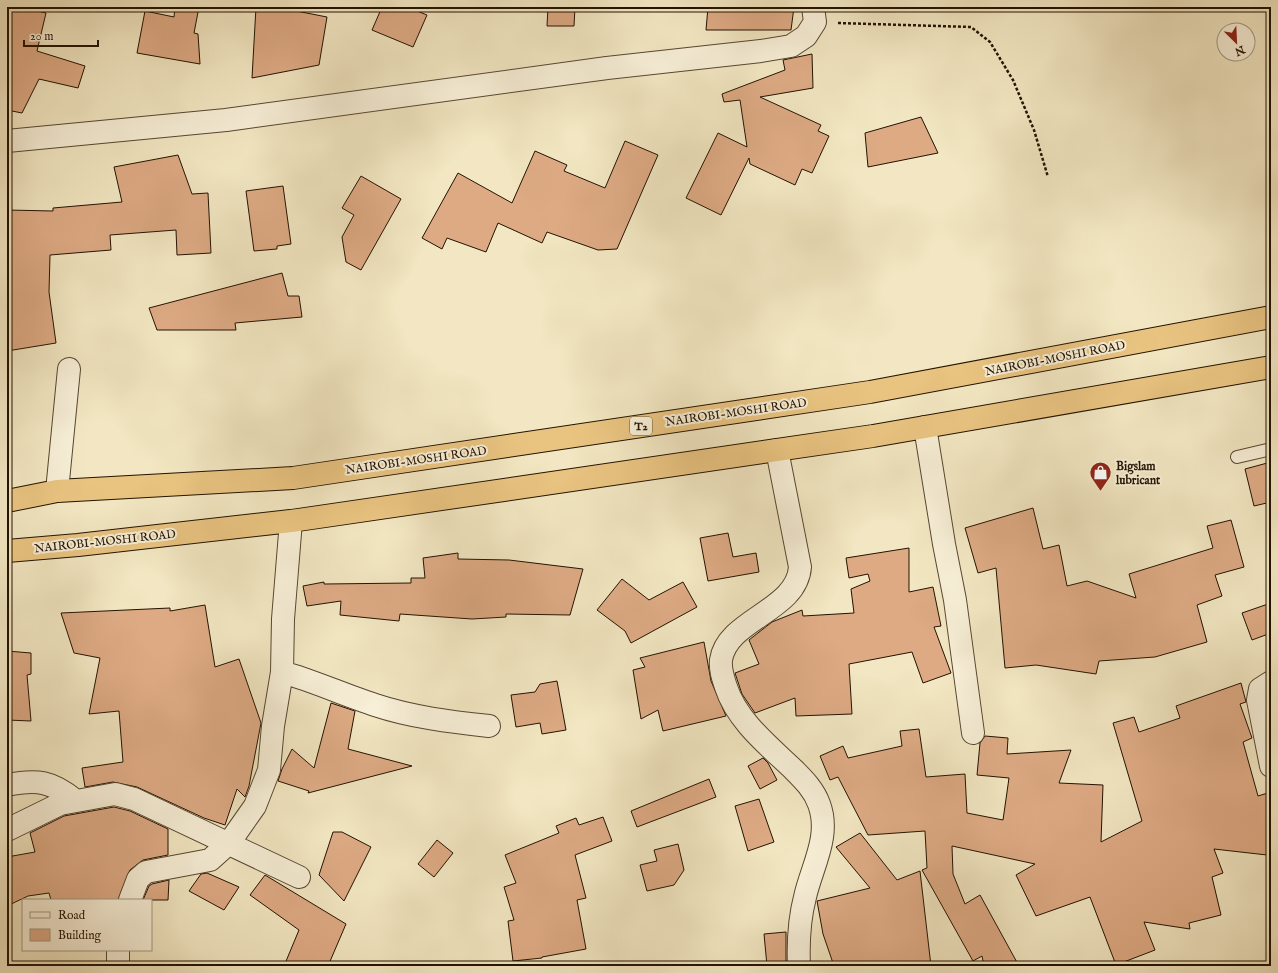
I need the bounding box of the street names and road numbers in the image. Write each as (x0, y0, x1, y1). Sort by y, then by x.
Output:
street label: NAIROBI-MOSHI ROAD (984, 337, 1127, 379)
street label: NAIROBI-MOSHI ROAD (665, 395, 808, 430)
road number: T2 (630, 417, 652, 435)
street label: NAIROBI-MOSHI ROAD (345, 443, 488, 478)
street label: NAIROBI-MOSHI ROAD (33, 527, 177, 556)

